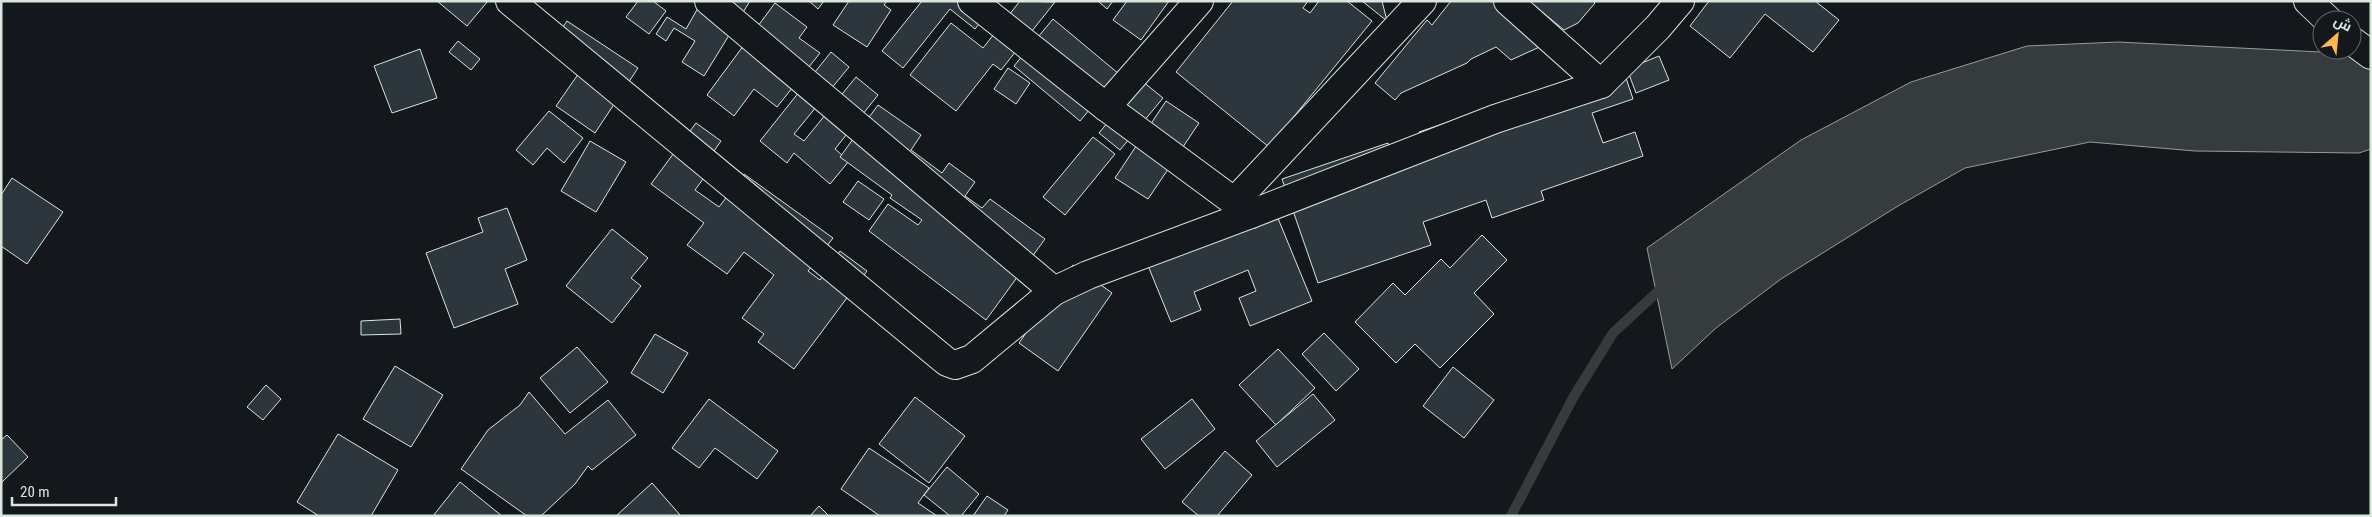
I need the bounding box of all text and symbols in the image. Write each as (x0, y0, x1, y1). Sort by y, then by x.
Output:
north arrow (2312, 10, 2362, 60)
text: ش (2331, 12, 2355, 36)
scale bar (12, 474, 116, 506)
text: 20 m (20, 483, 50, 501)

